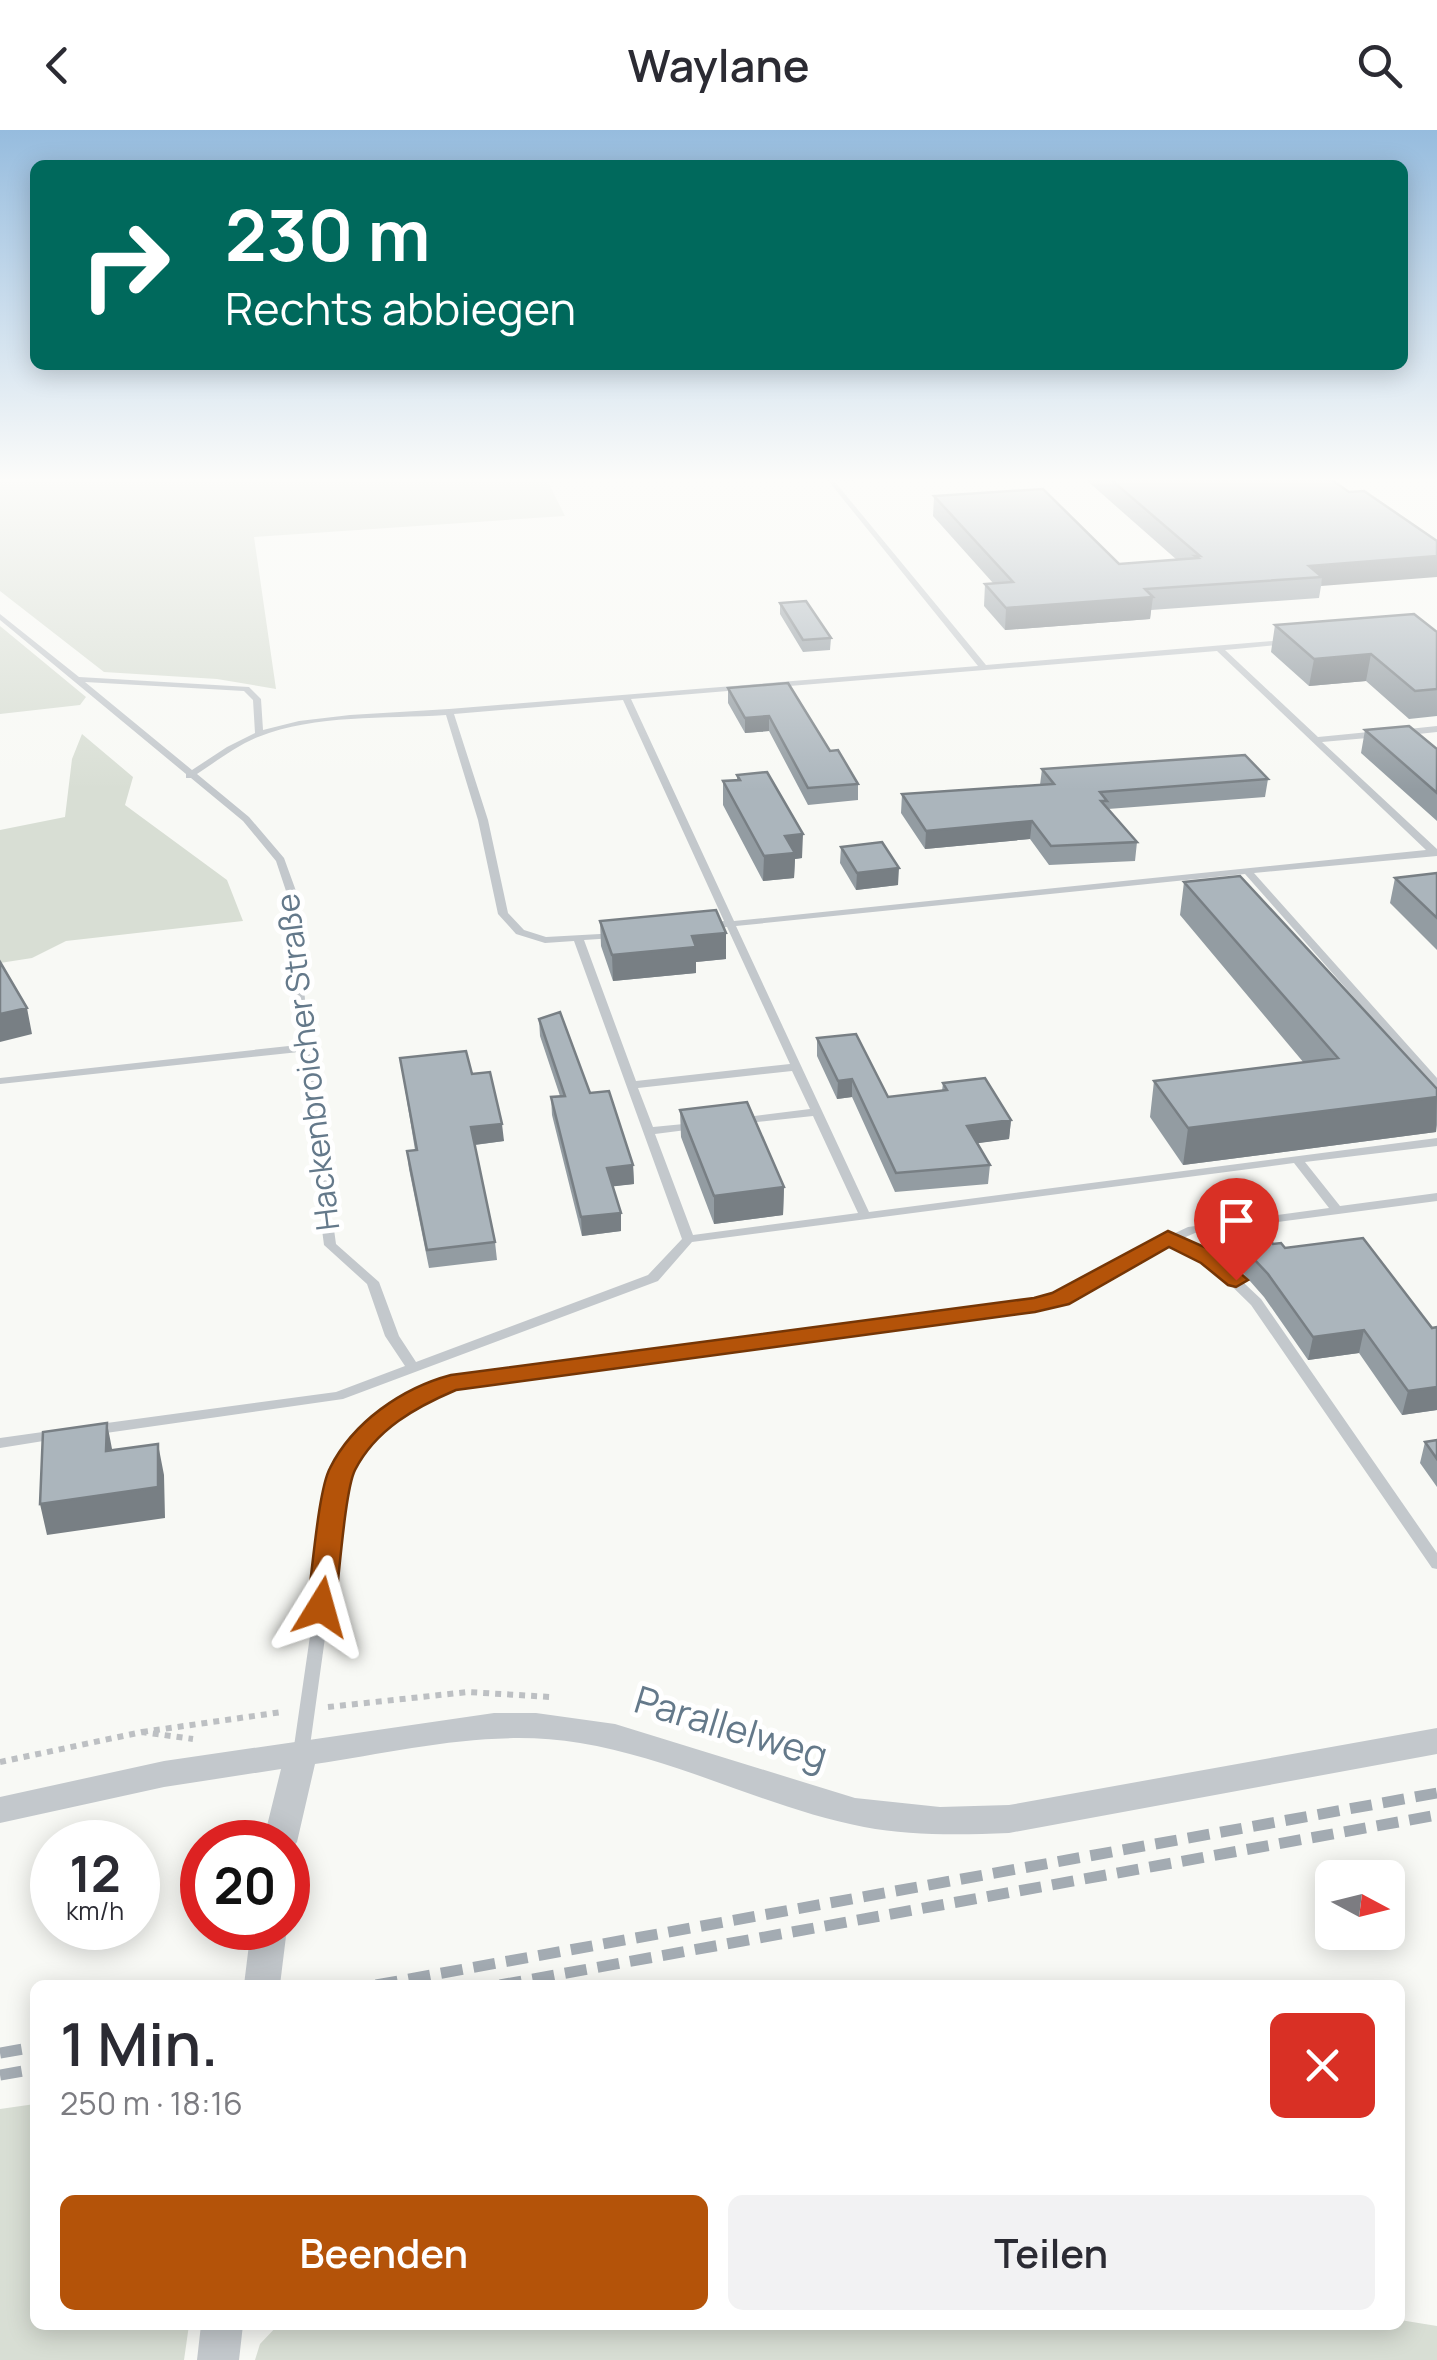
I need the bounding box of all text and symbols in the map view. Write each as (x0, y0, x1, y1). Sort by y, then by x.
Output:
text: Waylane (628, 34, 810, 96)
icon: back (30, 38, 85, 93)
icon: search (1352, 38, 1407, 93)
text: 230 m (225, 186, 430, 282)
icon: right (60, 200, 190, 330)
text: Rechts abbiegen (225, 277, 576, 339)
street label: Hackenbroicher Straße (265, 891, 350, 1233)
pin (1194, 1178, 1279, 1281)
icon: arrive (1209, 1193, 1264, 1248)
position arrow (269, 1555, 373, 1659)
street label: Parallelweg (629, 1672, 834, 1780)
speed limit sign: 20 (180, 1820, 310, 1950)
text: 12 (69, 1839, 121, 1907)
north arrow (1315, 1860, 1405, 1950)
map controls (1315, 1860, 1405, 1950)
text: km/h (66, 1893, 124, 1928)
text: 1 Min. (60, 2002, 218, 2084)
button: close (1270, 2013, 1375, 2118)
text: 250 m · 18:16 (60, 2081, 243, 2125)
button: Beenden (60, 2195, 708, 2310)
button: Teilen (728, 2195, 1375, 2310)

